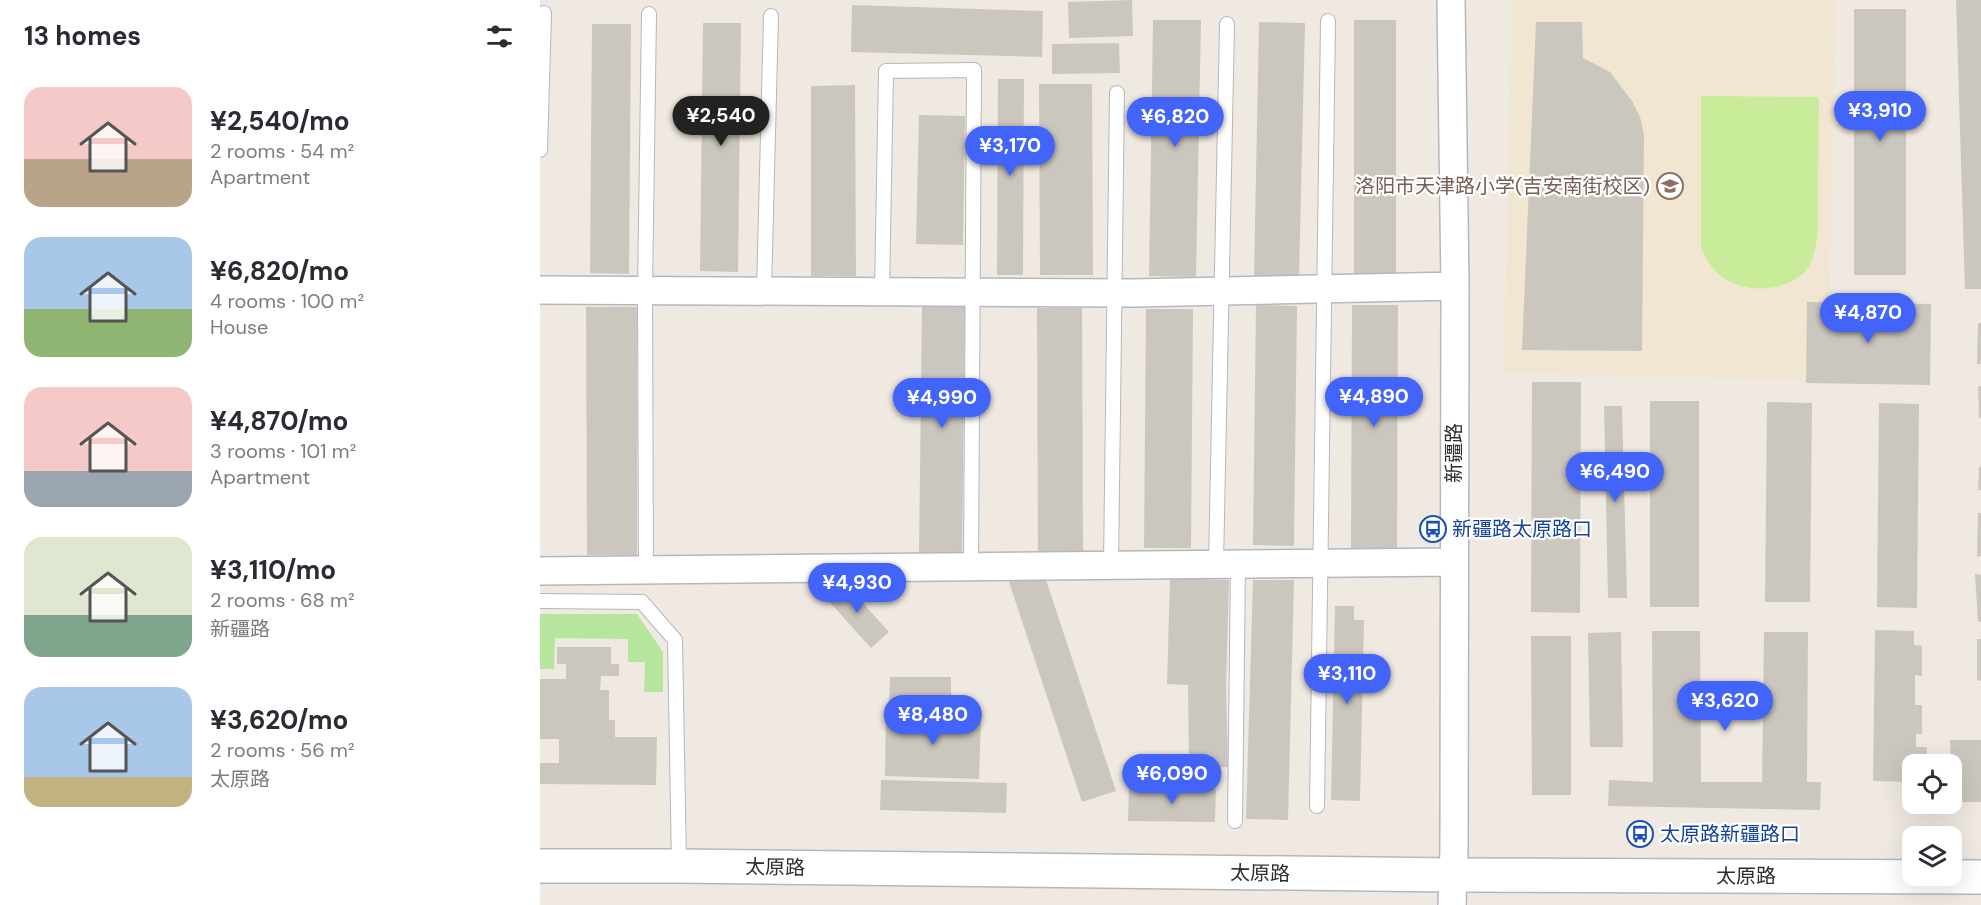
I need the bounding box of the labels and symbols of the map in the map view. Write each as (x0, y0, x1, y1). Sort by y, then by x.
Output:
pin: ¥3,910 (1831, 91, 1929, 142)
pin: ¥2,540 (672, 96, 770, 147)
pin: ¥6,820 (1126, 97, 1224, 148)
pin: ¥3,170 (961, 126, 1059, 177)
school or university icon: 洛阳市天津路小学(吉安南街校区) (1655, 171, 1685, 201)
place label: 洛阳市天津路小学(吉安南街校区) (1355, 173, 1650, 199)
pin: ¥4,870 (1819, 293, 1917, 344)
pin: ¥4,890 (1325, 377, 1423, 428)
pin: ¥4,990 (893, 378, 991, 429)
street label: 新疆路 (1441, 423, 1467, 483)
pin: ¥6,490 (1566, 452, 1664, 503)
bus stop icon: 新疆路太原路口 (1418, 514, 1448, 544)
place label: 新疆路太原路口 (1452, 516, 1592, 542)
pin: ¥4,930 (808, 563, 906, 614)
pin: ¥3,110 (1298, 654, 1396, 705)
pin: ¥3,620 (1676, 681, 1774, 732)
pin: ¥8,480 (884, 695, 982, 746)
pin: ¥6,090 (1123, 754, 1221, 805)
bus stop icon: 太原路新疆路口 (1625, 819, 1655, 849)
place label: 太原路新疆路口 (1660, 821, 1800, 847)
street label: 太原路 (745, 853, 805, 881)
street label: 太原路 (1230, 859, 1290, 887)
street label: 太原路 (1716, 863, 1776, 889)

